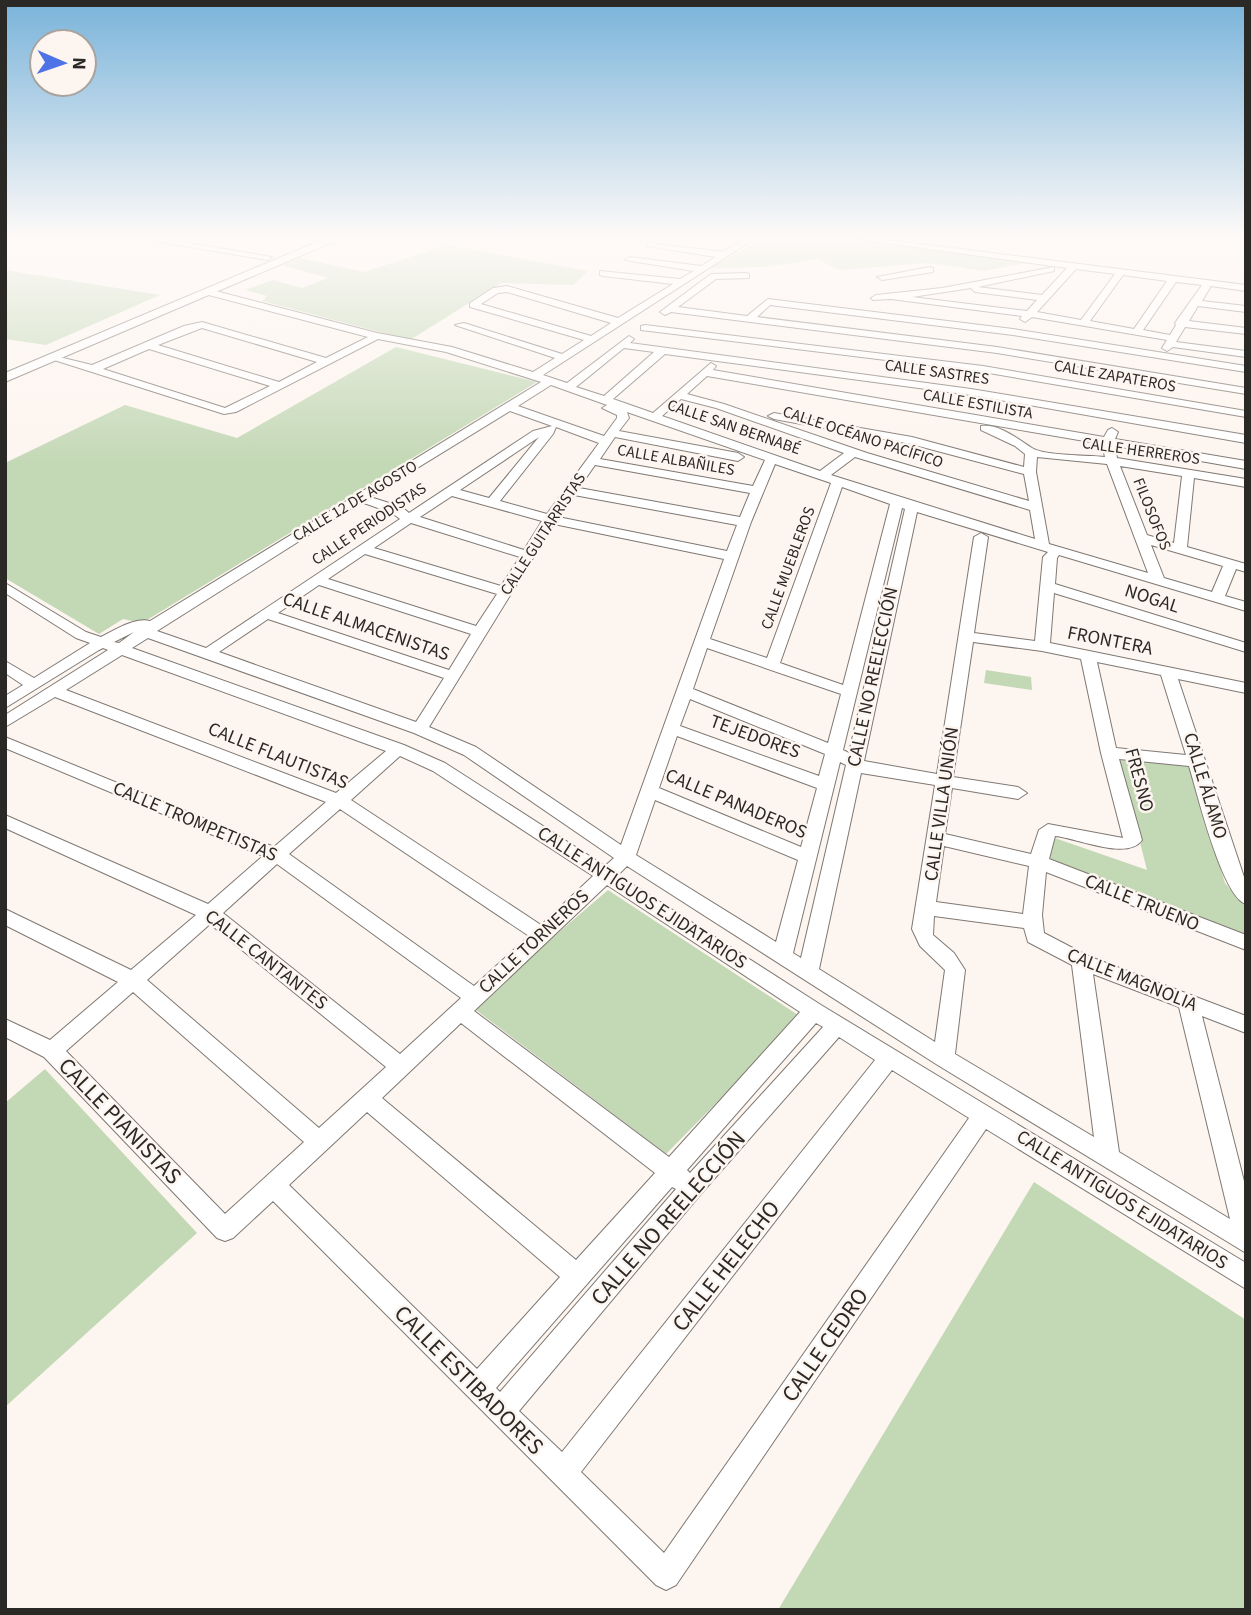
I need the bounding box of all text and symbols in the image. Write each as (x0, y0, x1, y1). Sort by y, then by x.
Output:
north arrow (28, 28, 98, 98)
text: N (65, 57, 92, 70)
street label: CALLE SASTRES (883, 354, 991, 390)
street label: CALLE ZAPATEROS (1052, 354, 1178, 398)
street label: CALLE ESTILISTA (921, 384, 1035, 425)
street label: CALLE SAN BERNABÉ (664, 394, 804, 460)
street label: CALLE OCÉANO PACÍFICO (780, 401, 946, 473)
street label: CALLE HERREROS (1081, 432, 1201, 470)
street label: CALLE ALBAÑILES (616, 439, 736, 481)
street label: CALLE 12 DE AGOSTO (289, 455, 421, 547)
street label: CALLE GUITARRISTAS (495, 469, 591, 599)
street label: FILOSOFOS (1128, 475, 1176, 553)
street label: CALLE PERIODISTAS (307, 477, 431, 571)
street label: CALLE MUEBLEROS (756, 503, 820, 633)
street label: NOGAL (1121, 577, 1183, 621)
street label: CALLE NO REELECCIÓN (841, 585, 905, 769)
street label: CALLE ALMACENISTAS (279, 586, 453, 668)
street label: FRONTERA (1065, 620, 1156, 663)
street label: TEJEDORES (706, 708, 804, 766)
street label: CALLE FLAUTISTAS (204, 716, 352, 796)
street label: CALLE VILLA UNIÓN (918, 725, 966, 883)
street label: CALLE ÁLAMO (1176, 730, 1234, 842)
street label: FRESNO (1118, 745, 1160, 815)
street label: CALLE PANADEROS (661, 762, 811, 846)
street label: CALLE TROMPETISTAS (108, 775, 282, 869)
street label: CALLE ANTIGUOS EJIDATARIOS (532, 820, 752, 976)
street label: CALLE TRUENO (1081, 868, 1203, 938)
street label: CALLE TORNEROS (473, 884, 595, 1000)
street label: CALLE CANTANTES (199, 903, 333, 1017)
street label: CALLE MAGNOLIA (1063, 942, 1202, 1019)
street label: CALLE PIANISTAS (51, 1050, 189, 1192)
street label: CALLE NO REELECCIÓN (583, 1123, 753, 1313)
street label: CALLE ANTIGUOS EJIDATARIOS (1011, 1124, 1233, 1276)
street label: CALLE HELECHO (664, 1193, 788, 1339)
street label: CALLE CEDRO (773, 1281, 877, 1409)
street label: CALLE ESTIBADORES (387, 1298, 551, 1462)

